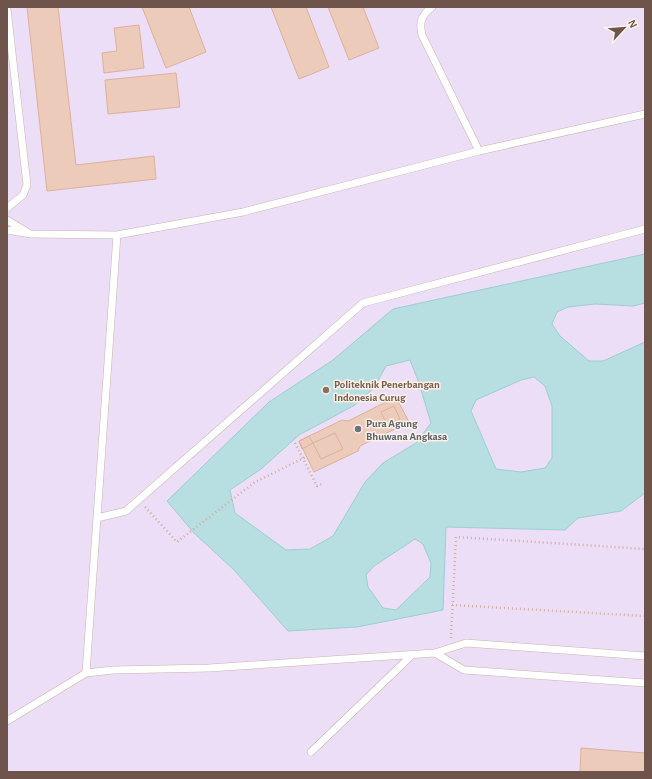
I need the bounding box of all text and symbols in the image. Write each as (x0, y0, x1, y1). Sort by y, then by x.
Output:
north arrow (604, 8, 644, 48)
text: N (626, 18, 639, 30)
place label: Politeknik Penerbangan Indonesia Curug (334, 379, 440, 403)
marker: Politeknik Penerbangan Indonesia Curug (321, 385, 331, 395)
place label: Pura Agung Bhuwana Angkasa (366, 418, 448, 442)
marker: Pura Agung Bhuwana Angkasa (353, 424, 363, 434)

